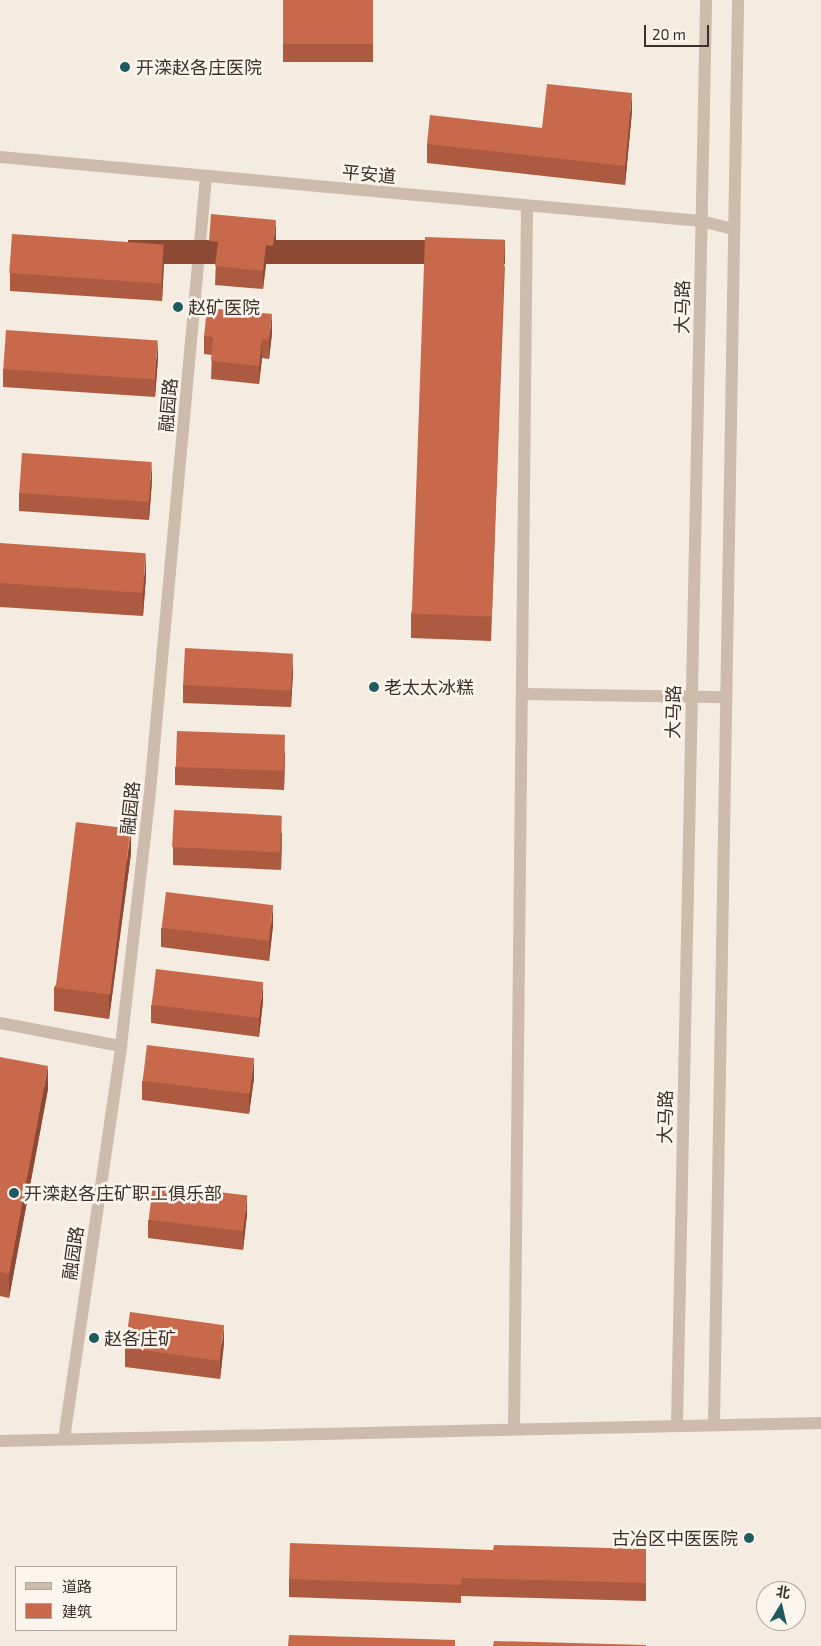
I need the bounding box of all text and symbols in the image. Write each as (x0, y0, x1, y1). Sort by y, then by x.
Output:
scale bar (646, 15, 711, 47)
text: 20 m (652, 25, 686, 43)
place label: 开滦赵各庄医院 (136, 56, 262, 78)
marker: 开滦赵各庄医院 (118, 60, 132, 74)
street label: 平安道 (341, 161, 397, 187)
street label: 大马路 (671, 280, 693, 334)
place label: 赵矿医院 (188, 296, 260, 318)
marker: 赵矿医院 (172, 301, 184, 313)
street label: 融园路 (155, 377, 181, 433)
place label: 老太太冰糕 (384, 676, 474, 698)
marker: 老太太冰糕 (368, 681, 380, 693)
street label: 大马路 (662, 685, 684, 739)
street label: 融园路 (116, 780, 144, 836)
street label: 大马路 (654, 1090, 676, 1144)
place label: 开滦赵各庄矿职工俱乐部 (24, 1182, 222, 1204)
marker: 开滦赵各庄矿职工俱乐部 (8, 1187, 20, 1199)
street label: 融园路 (59, 1225, 87, 1281)
place label: 赵各庄矿 (104, 1327, 176, 1349)
marker: 赵各庄矿 (88, 1332, 100, 1344)
place label: 古冶区中医医院 (612, 1527, 738, 1549)
marker: 古冶区中医医院 (742, 1531, 756, 1545)
legend (15, 1566, 178, 1631)
text: 道路 (62, 1577, 92, 1595)
north arrow (756, 1581, 806, 1631)
text: 北 (775, 1582, 792, 1601)
text: 建筑 (62, 1602, 92, 1620)

